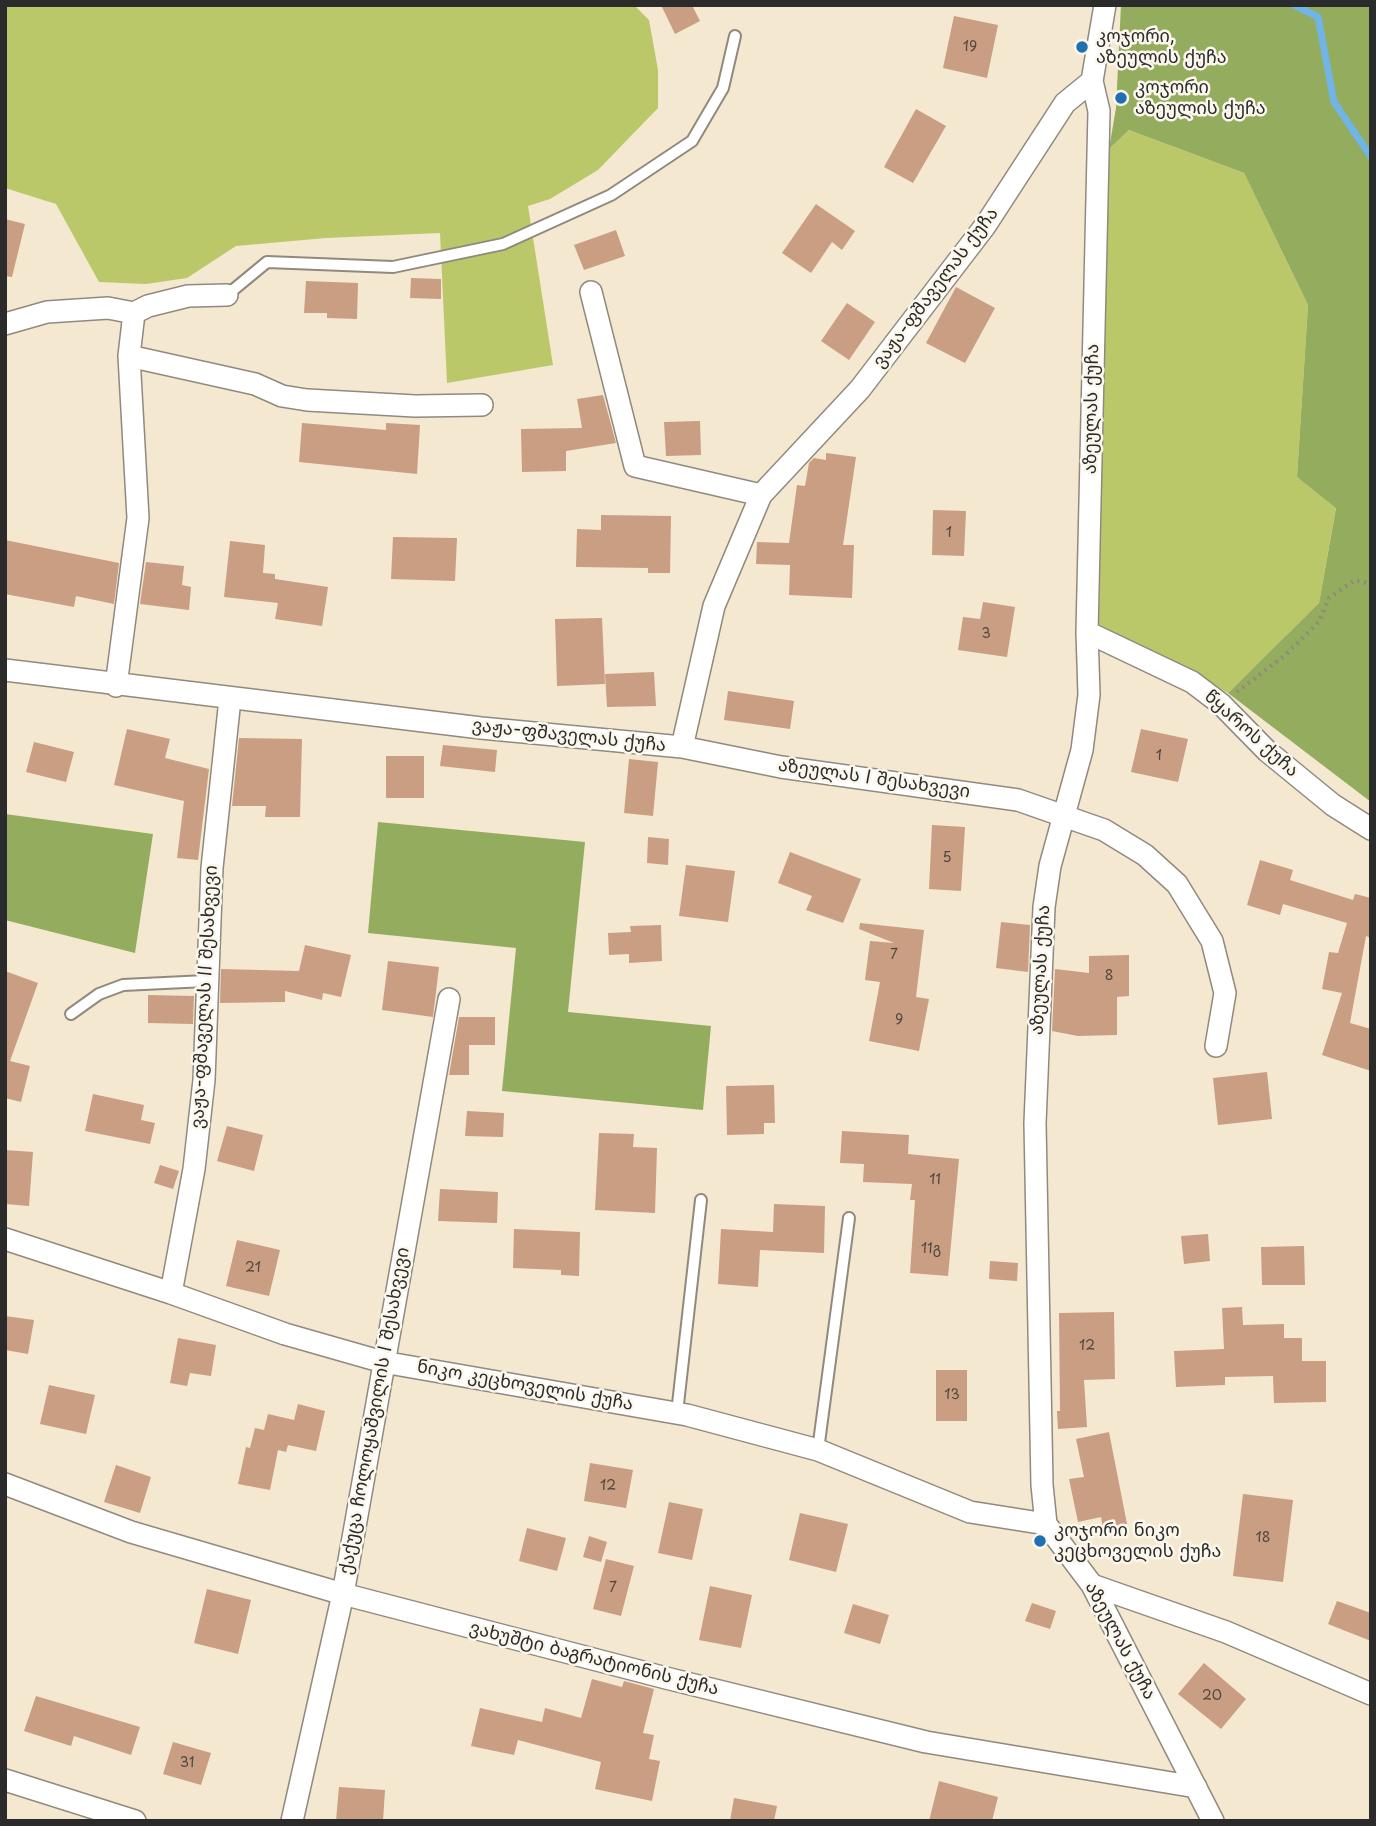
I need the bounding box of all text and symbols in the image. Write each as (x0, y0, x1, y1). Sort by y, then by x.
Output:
place label: კოჯორი, აზეულის ქუჩა (1096, 26, 1227, 68)
house number: 19 (963, 39, 977, 55)
marker: კოჯორი, აზეულის ქუჩა (1074, 39, 1090, 55)
place label: კოჯორი აზეულის ქუჩა (1135, 77, 1266, 119)
marker: კოჯორი აზეულის ქუჩა (1113, 90, 1129, 106)
street label: ვაჟა-ფშაველას ქუჩა (869, 204, 1003, 372)
street label: აზეულას ქუჩა (1080, 344, 1104, 474)
house number: 1 (946, 525, 952, 541)
house number: 3 (981, 626, 991, 642)
street label: წყაროს ქუჩა (1199, 686, 1303, 782)
street label: ვაჟა-ფშაველას ქუჩა (471, 715, 667, 757)
house number: 1 (1156, 748, 1162, 764)
street label: აზეულას I შესახვევი (777, 755, 971, 803)
house number: 5 (942, 850, 952, 866)
street label: ვაჟა-ფშაველას II შესახვევი (187, 865, 223, 1129)
street label: აზეულას ქუჩა (1027, 904, 1055, 1036)
house number: 7 (890, 947, 898, 963)
house number: 8 (1105, 968, 1113, 984)
house number: 9 (895, 1012, 903, 1028)
house number: 11 (929, 1172, 941, 1188)
house number: 11გ (921, 1241, 941, 1257)
street label: ქაქუცა ჩოლოყაშვილის I შესახვევი (336, 1246, 414, 1576)
house number: 21 (245, 1260, 261, 1276)
house number: 12 (1079, 1338, 1095, 1354)
street label: ნიკო კეცხოველის ქუჩა (415, 1356, 635, 1416)
house number: 13 (944, 1387, 960, 1403)
house number: 12 (600, 1478, 616, 1494)
place label: კოჯორი ნიკო კეცხოველის ქუჩა (1054, 1520, 1221, 1562)
house number: 18 (1255, 1530, 1271, 1546)
marker: კოჯორი ნიკო კეცხოველის ქუჩა (1032, 1533, 1048, 1549)
street label: აზეულას ქუჩა (1080, 1578, 1160, 1704)
house number: 7 (609, 1580, 617, 1596)
street label: ვახუშტი ბაგრატიონის ქუჩა (467, 1618, 721, 1700)
house number: 20 (1202, 1688, 1222, 1704)
house number: 31 (180, 1755, 194, 1771)

